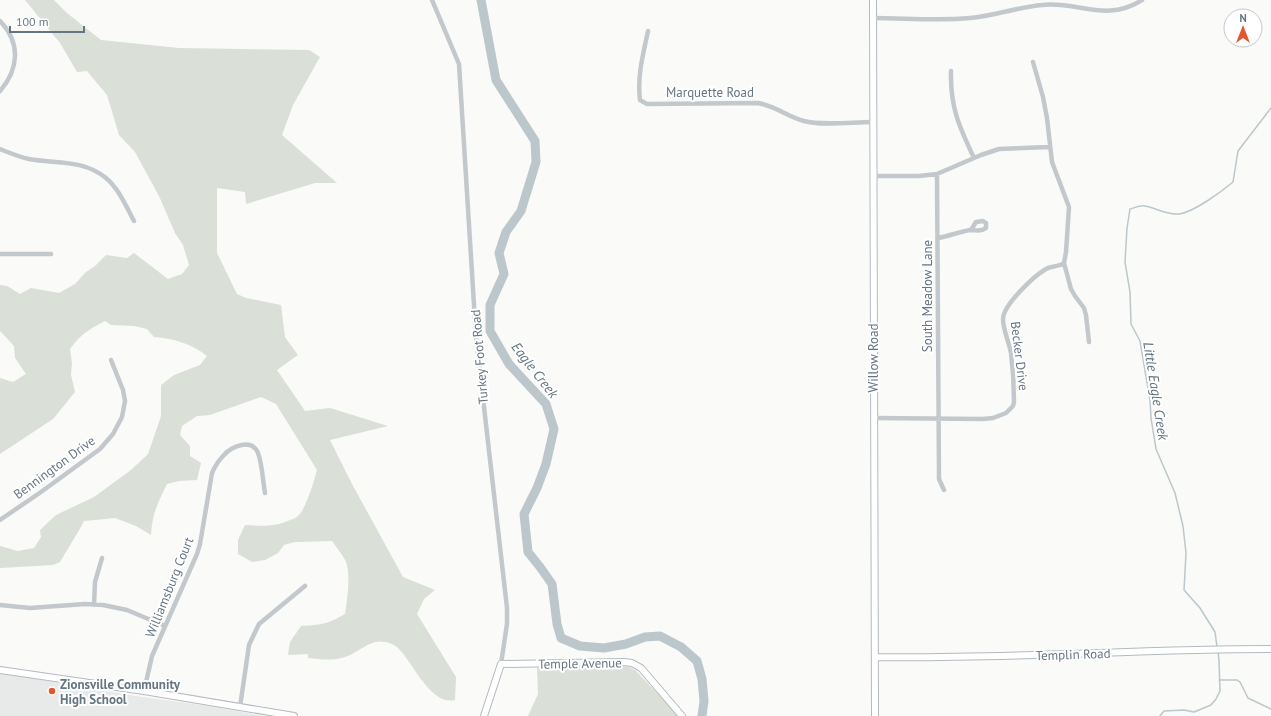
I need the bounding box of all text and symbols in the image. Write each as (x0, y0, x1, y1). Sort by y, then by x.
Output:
scale bar (10, 8, 84, 34)
north arrow (1223, 8, 1263, 48)
text: N (1239, 11, 1247, 25)
text: 100 m (16, 14, 49, 29)
street label: Marquette Road (666, 84, 754, 101)
street label: South Meadow Lane (919, 240, 936, 352)
street label: Turkey Foot Road (467, 309, 492, 405)
street label: Becker Drive (1007, 320, 1032, 392)
street label: Willow Road (865, 324, 882, 392)
water label: Eagle Creek (508, 338, 563, 402)
water label: Little Eagle Creek (1139, 341, 1173, 442)
street label: Bennington Drive (10, 432, 99, 503)
street label: Williamsburg Court (142, 534, 198, 640)
street label: Templin Road (1035, 645, 1111, 664)
street label: Temple Avenue (538, 654, 622, 673)
place label: Zionsville Community High School (60, 676, 181, 708)
marker: Zionsville Community High School (47, 686, 57, 696)

